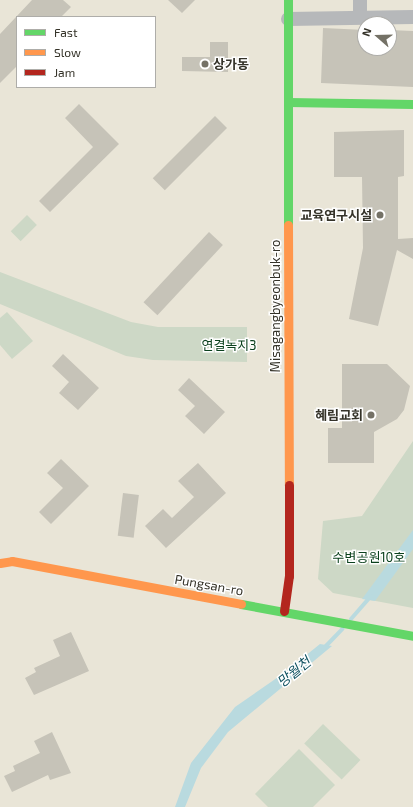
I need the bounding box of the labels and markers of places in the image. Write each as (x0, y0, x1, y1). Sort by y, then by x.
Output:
place label: 상가동 (213, 56, 249, 72)
marker: 상가동 (200, 59, 210, 69)
place label: 교육연구시설 (300, 207, 372, 223)
marker: 교육연구시설 (375, 210, 385, 220)
place label: 혜림교회 (315, 407, 363, 423)
marker: 혜림교회 (366, 410, 376, 420)

